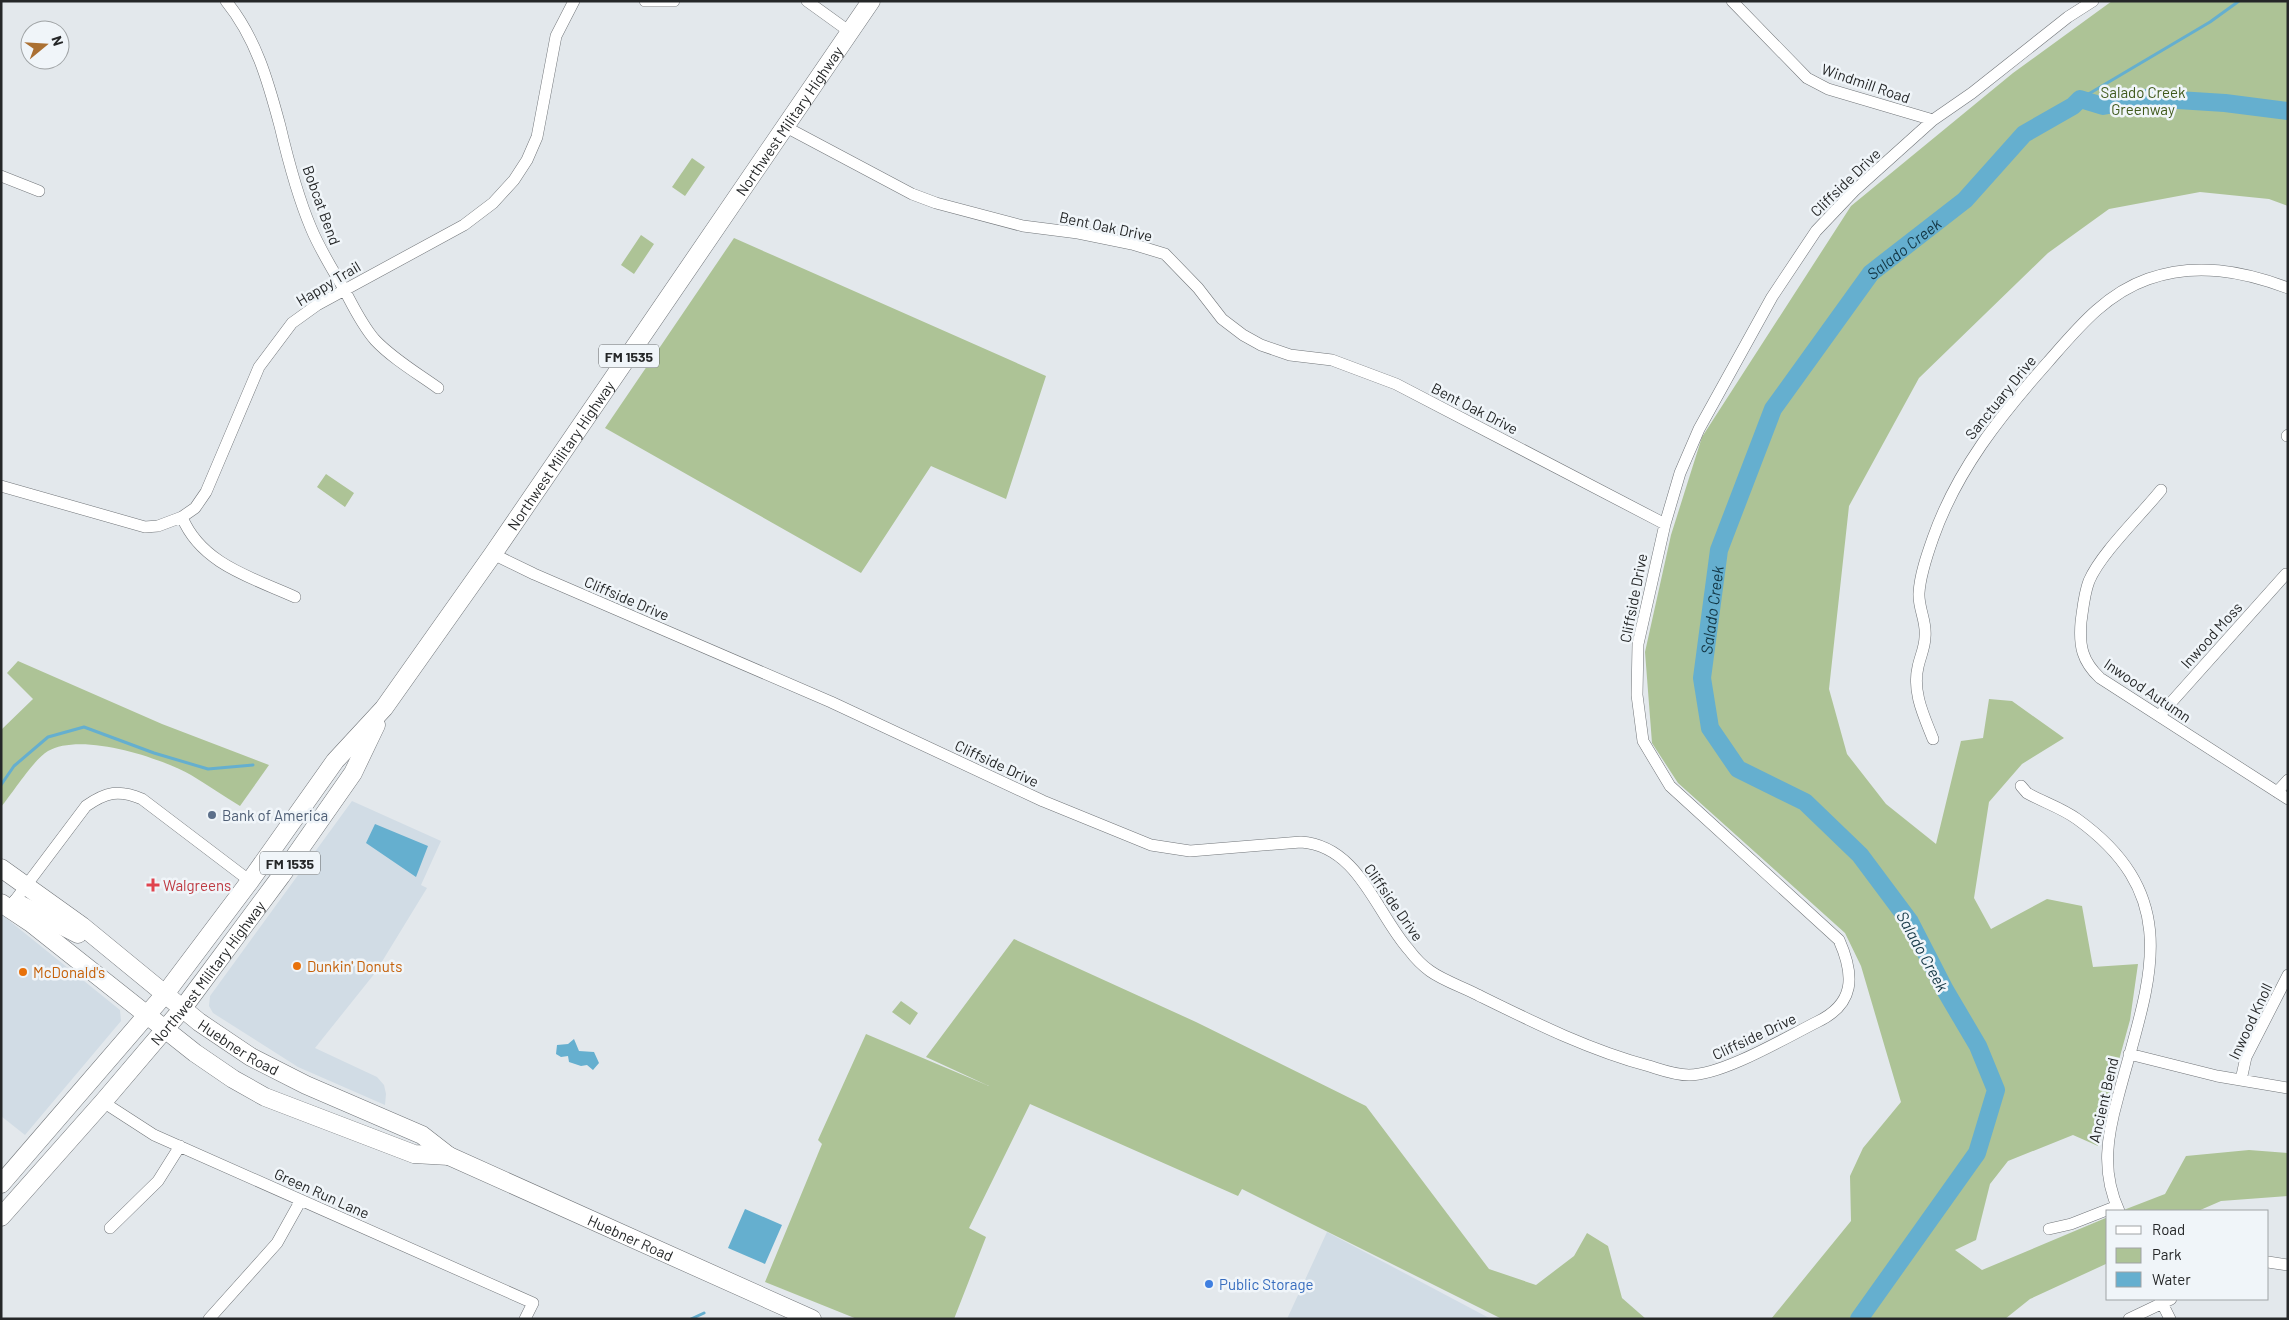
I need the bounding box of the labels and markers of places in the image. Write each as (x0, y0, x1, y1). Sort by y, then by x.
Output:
place label: Bank of America (222, 806, 328, 824)
marker: Bank of America (206, 809, 218, 821)
place label: Walgreens (163, 876, 231, 894)
marker: Walgreens (147, 879, 159, 891)
place label: Dunkin' Donuts (307, 957, 402, 975)
marker: Dunkin' Donuts (291, 960, 303, 972)
place label: McDonald's (33, 963, 105, 981)
marker: McDonald's (17, 966, 29, 978)
place label: Public Storage (1219, 1275, 1313, 1293)
marker: Public Storage (1203, 1278, 1215, 1290)

